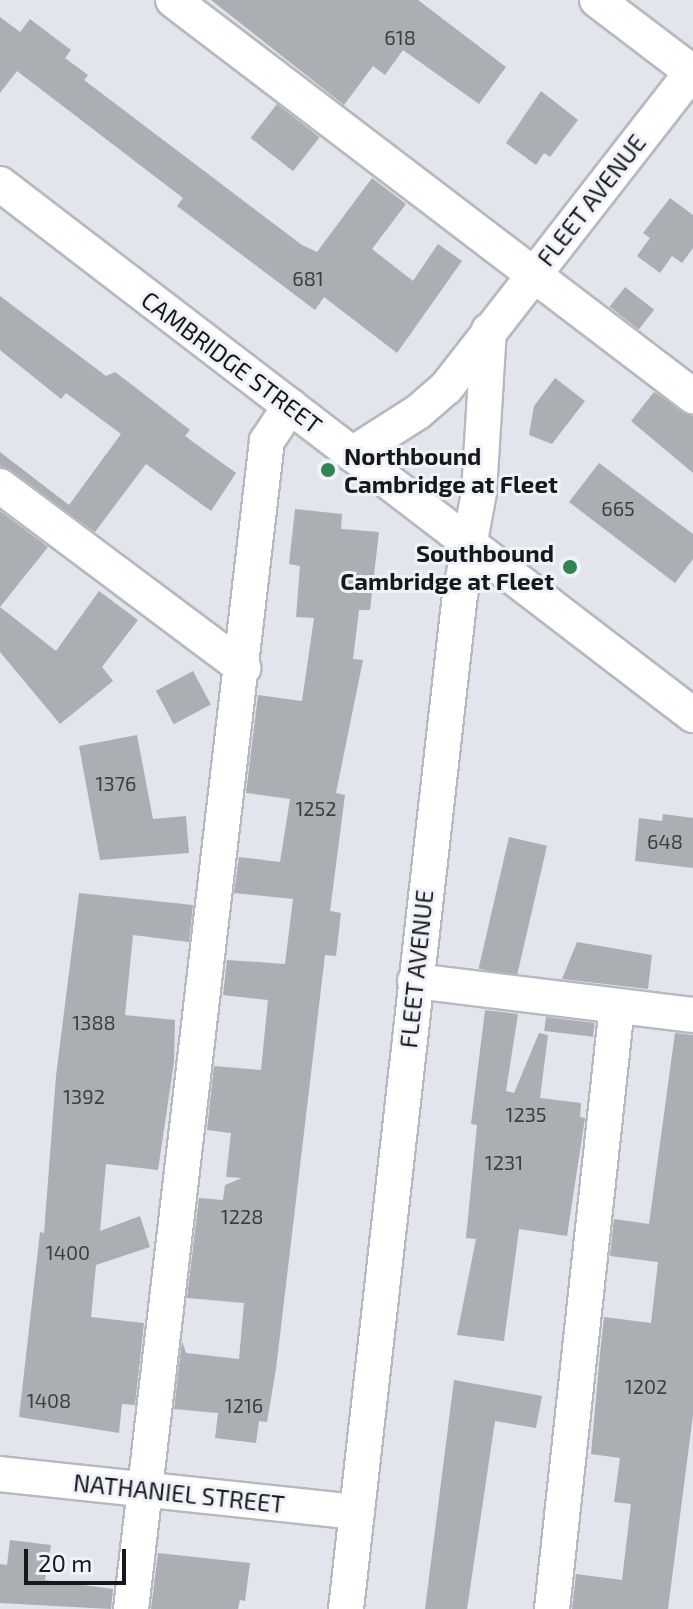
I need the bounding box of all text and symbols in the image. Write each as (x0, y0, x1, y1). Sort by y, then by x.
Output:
house number: 618 (384, 25, 416, 49)
street label: FLEET AVENUE (530, 128, 652, 272)
house number: 681 (292, 266, 324, 290)
street label: CAMBRIDGE STREET (136, 285, 328, 439)
place label: Northbound Cambridge at Fleet (344, 442, 558, 498)
marker: Northbound Cambridge at Fleet (319, 461, 337, 479)
house number: 665 (601, 496, 635, 520)
place label: Southbound Cambridge at Fleet (340, 539, 554, 595)
marker: Southbound Cambridge at Fleet (561, 558, 579, 576)
house number: 1376 (96, 771, 136, 795)
house number: 1252 (295, 796, 337, 820)
house number: 648 (647, 829, 683, 853)
street label: FLEET AVENUE (393, 888, 439, 1050)
house number: 1388 (72, 1010, 116, 1034)
house number: 1392 (63, 1084, 105, 1108)
house number: 1235 (505, 1102, 547, 1126)
house number: 1231 (485, 1150, 523, 1174)
house number: 1228 (221, 1204, 263, 1228)
house number: 1400 (46, 1240, 90, 1264)
house number: 1202 (625, 1374, 667, 1398)
house number: 1408 (27, 1388, 71, 1412)
house number: 1216 (225, 1393, 263, 1417)
street label: NATHANIEL STREET (72, 1468, 286, 1518)
scale bar (28, 1533, 130, 1583)
text: 20 m (38, 1548, 92, 1577)

